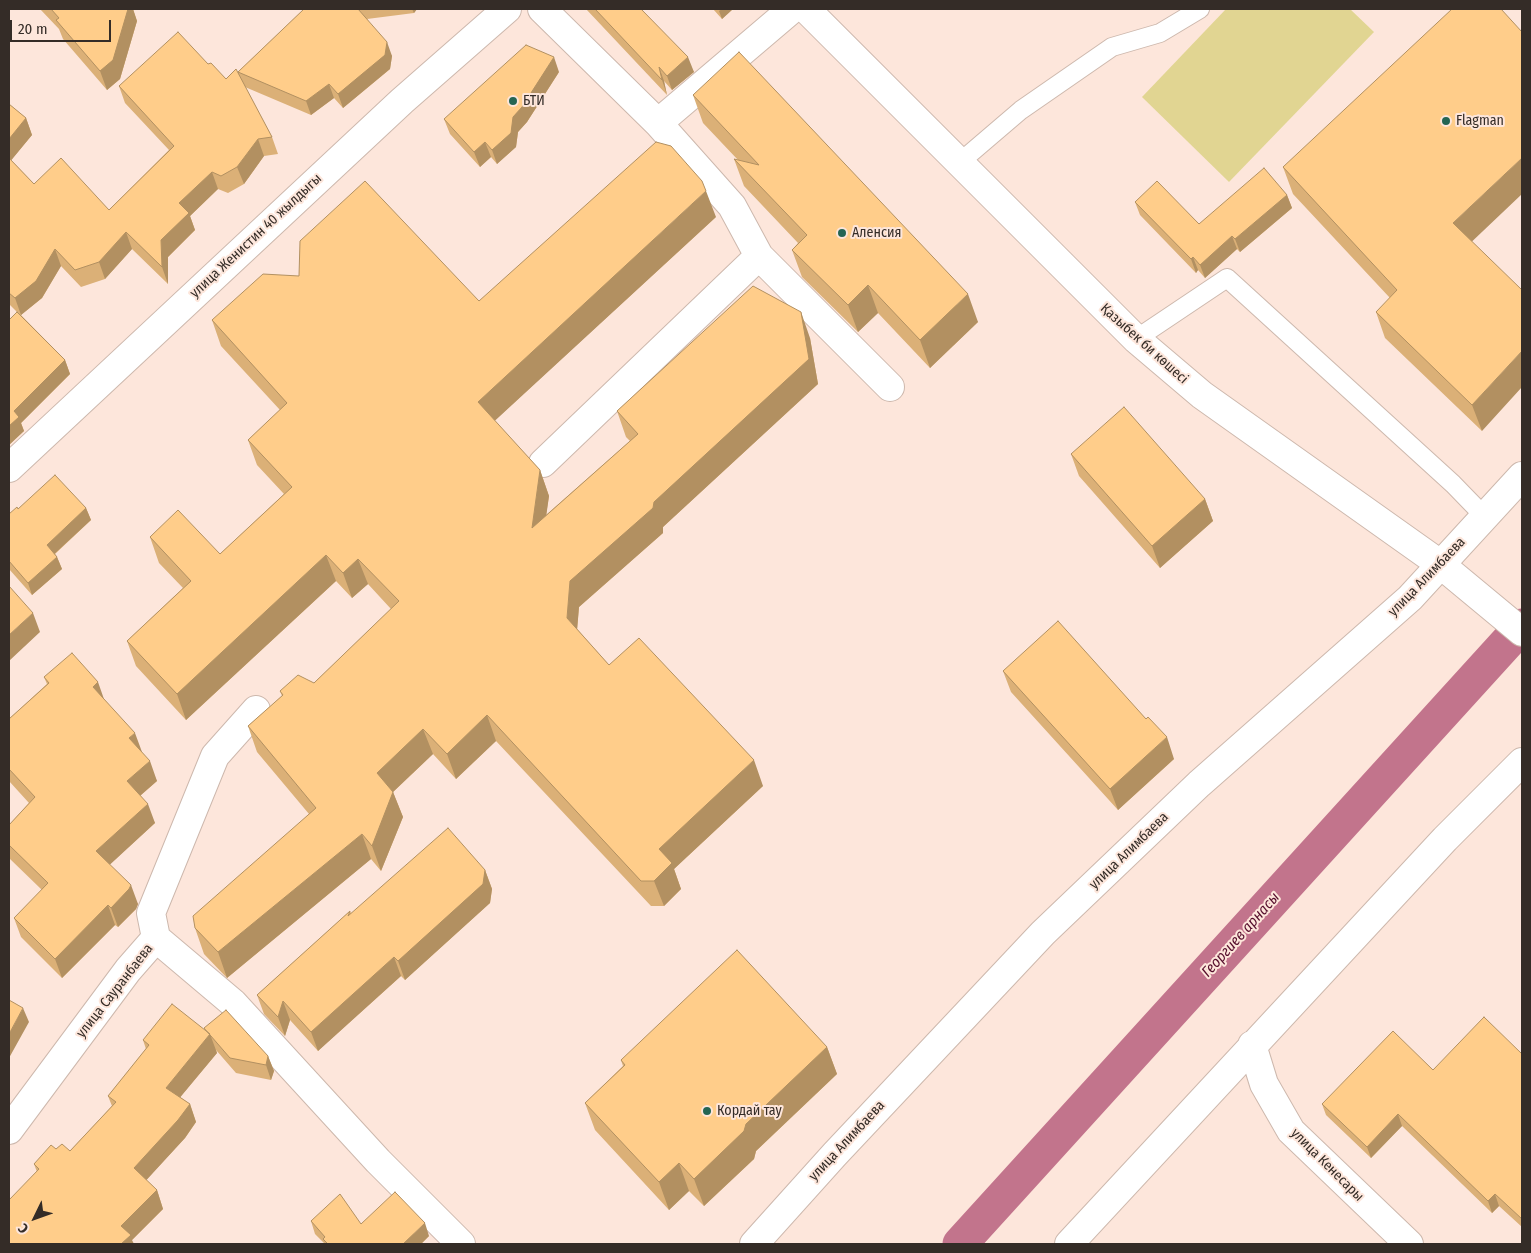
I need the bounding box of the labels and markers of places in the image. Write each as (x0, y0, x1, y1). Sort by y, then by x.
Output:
place label: БТИ (523, 93, 545, 109)
marker: БТИ (507, 95, 519, 107)
place label: Flagman (1456, 113, 1504, 129)
marker: Flagman (1440, 115, 1452, 127)
place label: Аленсия (852, 225, 901, 241)
marker: Аленсия (836, 227, 848, 239)
place label: Кордай тау (717, 1103, 782, 1119)
marker: Кордай тау (701, 1105, 713, 1117)

